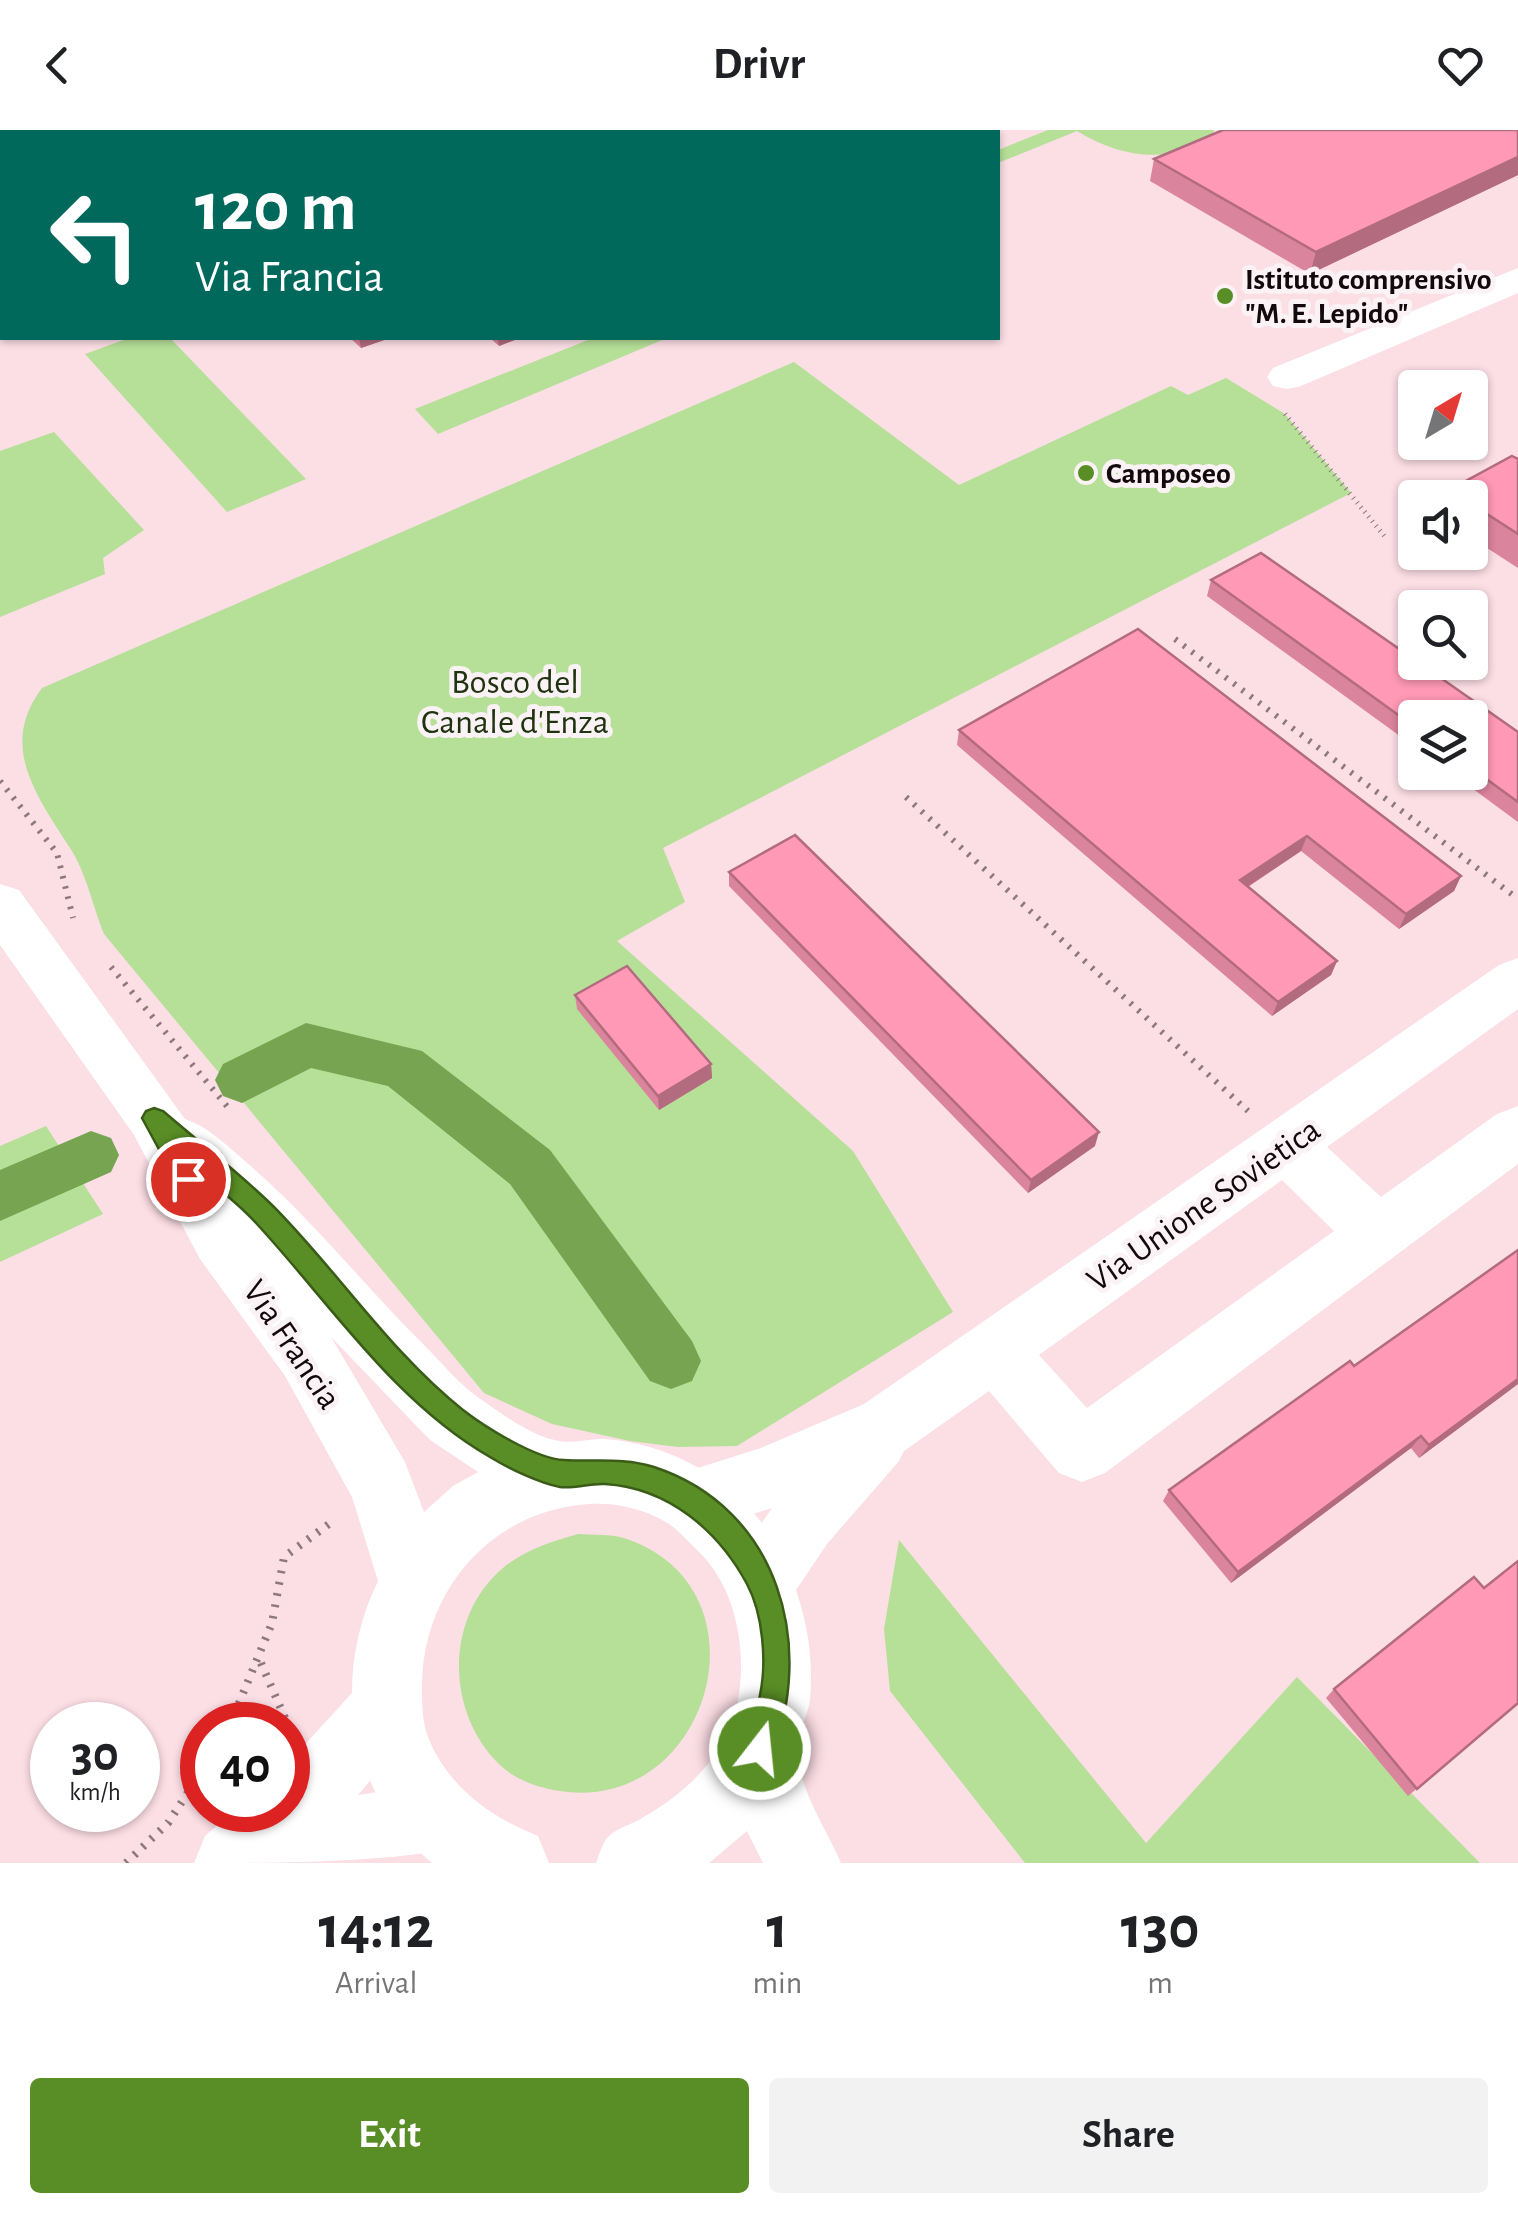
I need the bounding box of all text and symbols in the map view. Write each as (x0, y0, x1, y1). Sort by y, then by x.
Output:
icon: back (30, 38, 85, 93)
icon: heart (1433, 38, 1488, 93)
text: Drivr (713, 42, 805, 87)
icon: left (30, 170, 160, 300)
text: 120 m (195, 173, 357, 243)
text: Via Francia (195, 255, 384, 300)
place label: Istituto comprensivo "M. E. Lepido" (1245, 265, 1491, 329)
marker: Istituto comprensivo "M. E. Lepido" (1214, 285, 1236, 307)
north arrow (1398, 370, 1488, 460)
map controls (1398, 370, 1488, 790)
place label: Camposeo (1106, 459, 1231, 489)
marker: Camposeo (1075, 462, 1097, 484)
button: sound (1398, 480, 1488, 570)
button: search (1398, 590, 1488, 680)
park label: Bosco del Canale d'Enza (421, 665, 609, 740)
button: layers (1398, 700, 1488, 790)
street label: Via Unione Sovietica (1081, 1112, 1327, 1299)
pin (146, 1137, 231, 1222)
icon: arrive (161, 1152, 216, 1207)
street label: Via Francia (236, 1274, 347, 1416)
position arrow (708, 1697, 812, 1801)
speed limit sign: 40 (180, 1702, 310, 1832)
text: 30 (71, 1730, 119, 1780)
text: km/h (69, 1780, 121, 1805)
text: 14:12 (319, 1899, 434, 1959)
text: 1 (767, 1899, 788, 1959)
text: 130 (1121, 1899, 1199, 1959)
text: Arrival (335, 1967, 417, 1999)
text: min (752, 1967, 802, 1999)
text: m (1147, 1967, 1173, 1999)
button: Exit (30, 2078, 749, 2193)
button: Share (769, 2078, 1488, 2193)

